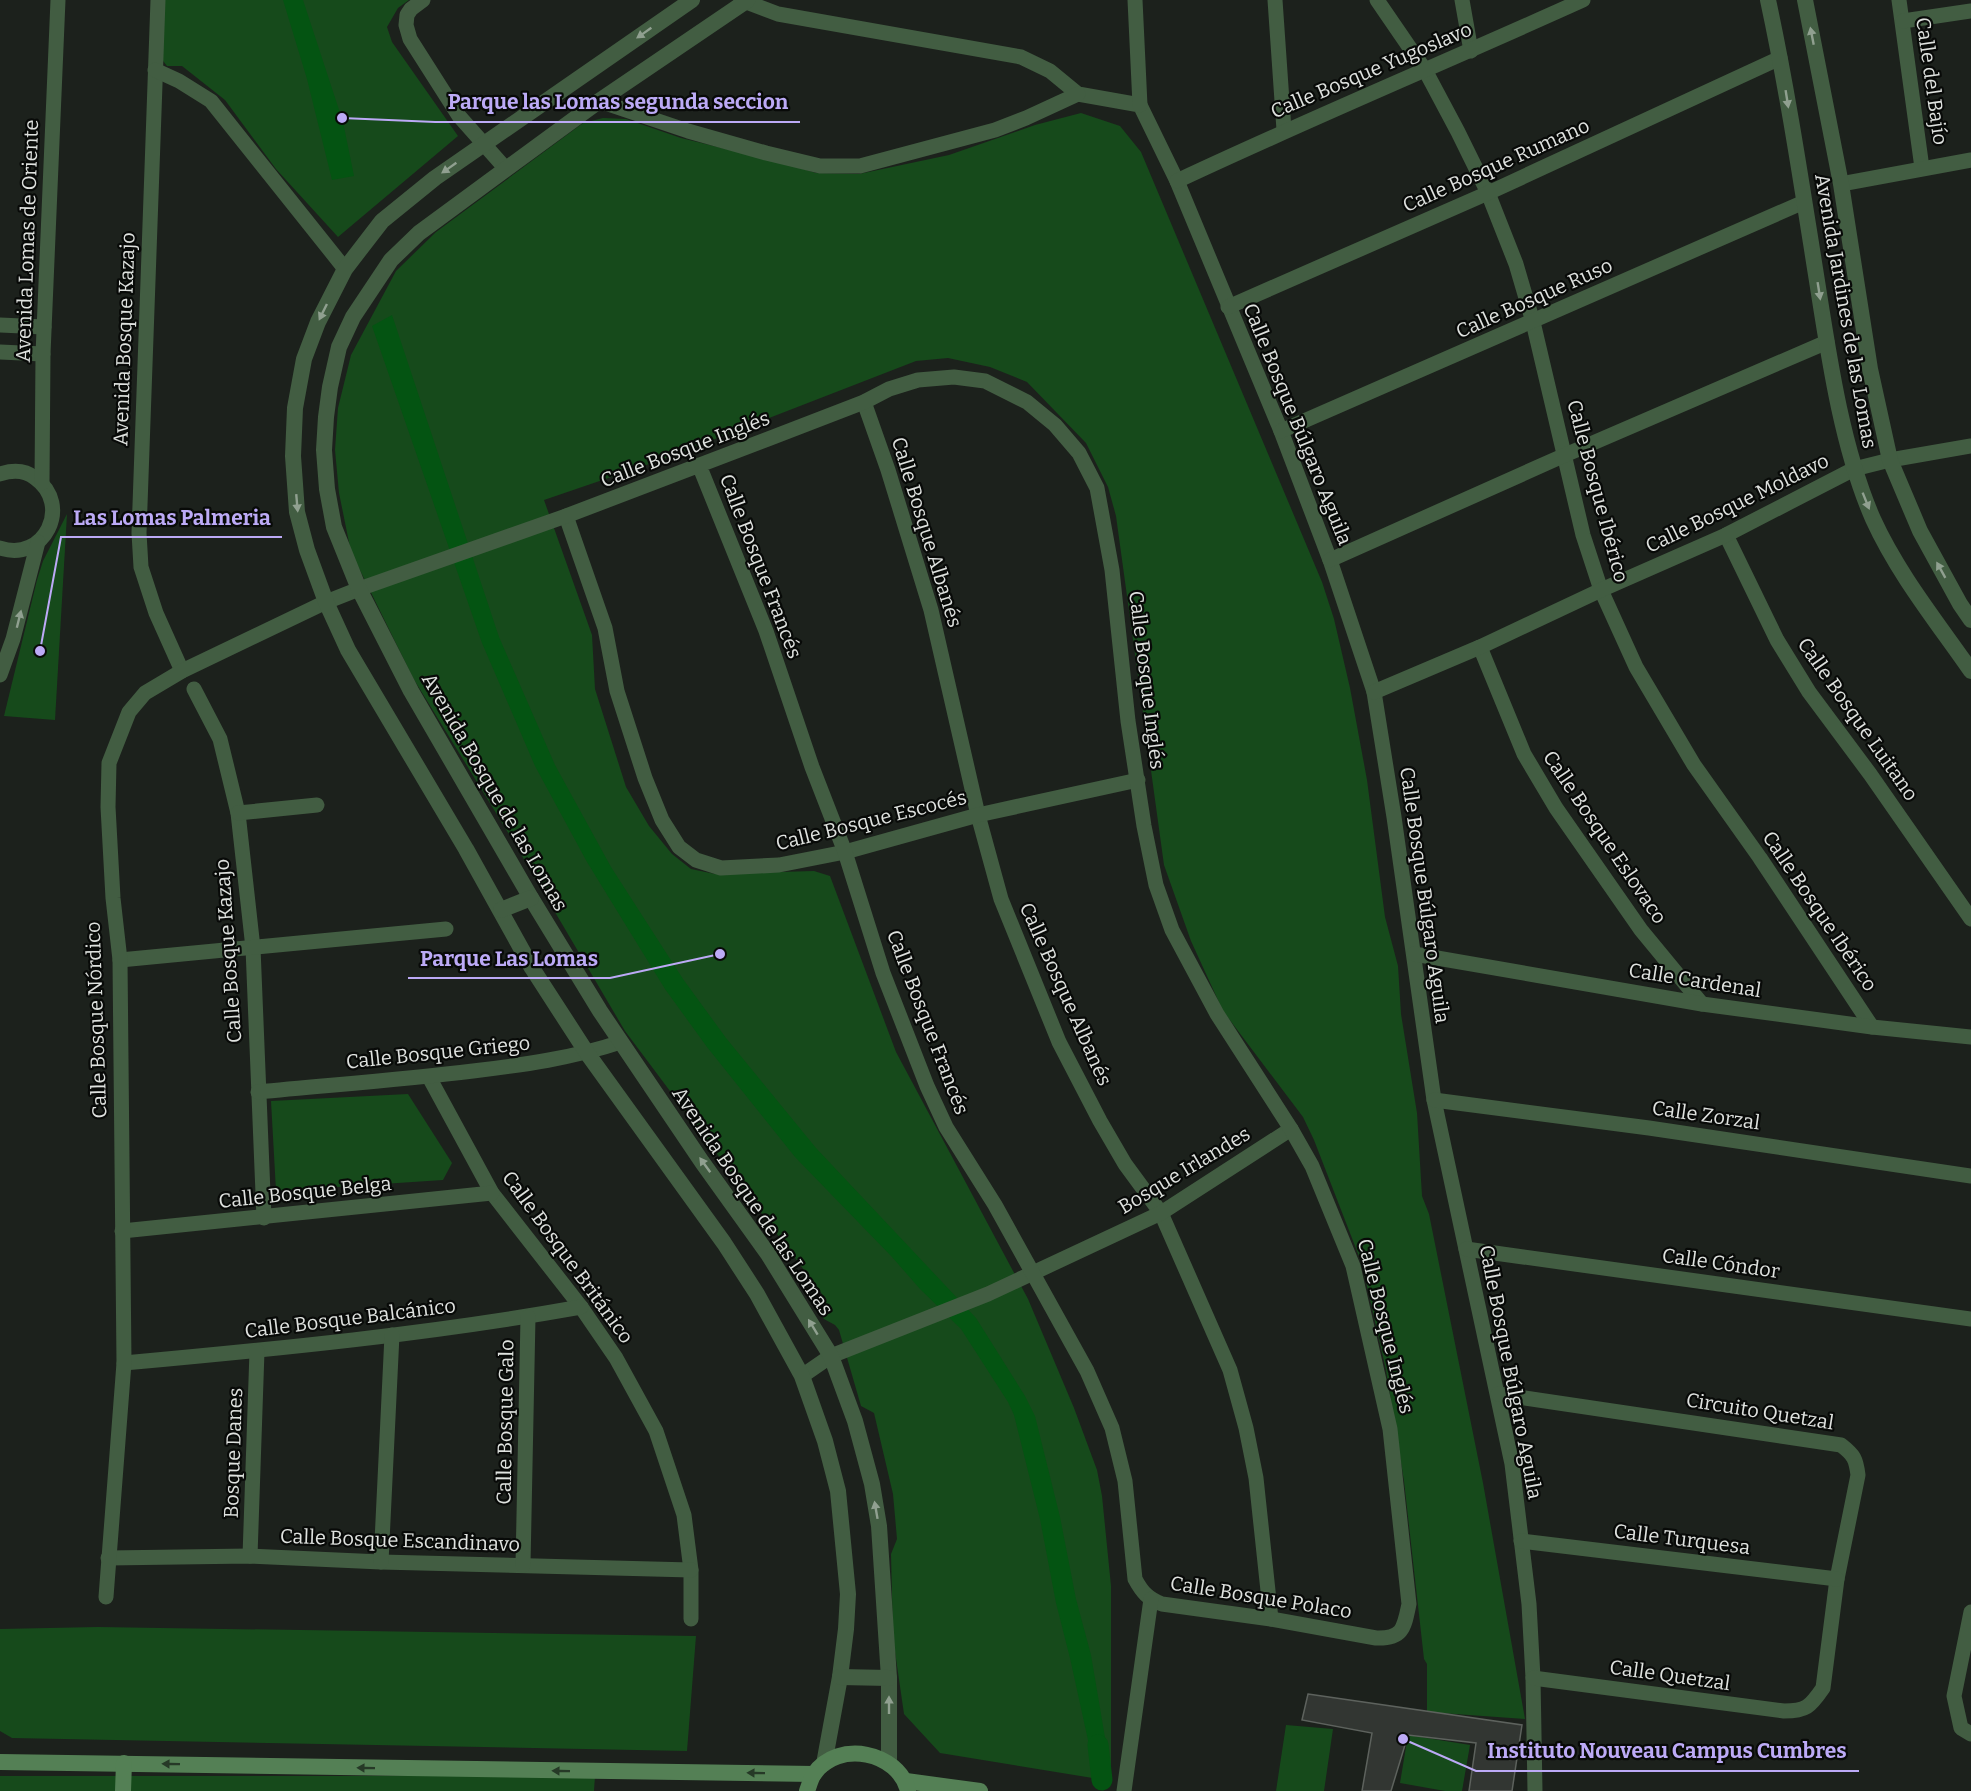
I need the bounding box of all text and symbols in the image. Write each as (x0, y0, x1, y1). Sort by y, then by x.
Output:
street label: Calle del Bajío (1910, 16, 1953, 147)
street label: Calle Bosque Yugoslavo (1267, 17, 1475, 123)
one-way arrow (1807, 26, 1816, 45)
one-way arrow (637, 27, 653, 39)
callout: Parque las Lomas segunda seccion (435, 83, 800, 122)
text: Parque las Lomas segunda seccion (448, 89, 789, 115)
one-way arrow (1783, 89, 1792, 108)
street label: Calle Bosque Rumano (1399, 113, 1593, 217)
street label: Avenida Lomas de Oriente (11, 119, 43, 363)
one-way arrow (442, 162, 458, 174)
street label: Avenida Jardines de las Lomas (1810, 172, 1882, 450)
street label: Avenida Bosque Kazajo (108, 232, 141, 446)
street label: Calle Bosque Ruso (1452, 253, 1616, 343)
one-way arrow (1814, 282, 1823, 301)
street label: Calle Bosque Búlgaro Aguila (1238, 300, 1358, 548)
one-way arrow (318, 304, 327, 321)
street label: Calle Bosque Ibérico (1562, 397, 1634, 585)
street label: Calle Bosque Inglés (597, 406, 773, 492)
street label: Calle Bosque Albanés (887, 434, 967, 630)
street label: Calle Bosque Moldavo (1641, 448, 1833, 558)
street label: Calle Bosque Francés (715, 470, 807, 662)
one-way arrow (292, 493, 302, 512)
one-way arrow (1862, 493, 1872, 511)
callout: Las Lomas Palmeria (61, 498, 282, 537)
text: Las Lomas Palmeria (73, 505, 271, 531)
one-way arrow (1936, 561, 1946, 578)
street label: Calle Bosque Inglés (1124, 590, 1170, 770)
one-way arrow (14, 610, 24, 629)
street label: Calle Bosque Luitano (1793, 633, 1923, 805)
street label: Avenida Bosque de las Lomas (417, 669, 573, 915)
street label: Calle Bosque Eslovaco (1538, 746, 1672, 928)
street label: Calle Bosque Búlgaro Aguila (1395, 765, 1455, 1025)
street label: Calle Bosque Escocés (773, 785, 969, 855)
street label: Calle Bosque Ibérico (1757, 826, 1883, 996)
street label: Calle Bosque Kazajo (210, 858, 247, 1044)
street label: Calle Bosque Albanés (1015, 899, 1117, 1089)
street label: Calle Bosque Nórdico (81, 921, 111, 1119)
street label: Calle Bosque Francés (882, 926, 974, 1118)
callout: Parque Las Lomas (408, 939, 610, 978)
text: Parque Las Lomas (420, 946, 598, 972)
street label: Calle Cardenal (1627, 958, 1763, 1002)
street label: Calle Bosque Griego (345, 1030, 531, 1074)
street label: Avenida Bosque de las Lomas (667, 1082, 839, 1320)
street label: Calle Zorzal (1651, 1096, 1762, 1134)
street label: Bosque Irlandes (1114, 1121, 1254, 1219)
one-way arrow (699, 1158, 711, 1174)
street label: Calle Bosque Británico (497, 1166, 639, 1348)
street label: Calle Bosque Belga (217, 1171, 393, 1213)
street label: Calle Bosque Inglés (1353, 1236, 1419, 1416)
street label: Calle Bosque Búlgaro Aguila (1475, 1243, 1547, 1501)
street label: Calle Cóndor (1661, 1243, 1782, 1283)
street label: Calle Bosque Balcánico (243, 1293, 457, 1343)
one-way arrow (807, 1319, 818, 1335)
street label: Calle Bosque Galo (492, 1339, 518, 1505)
street label: Bosque Danes (219, 1387, 247, 1519)
street label: Circuito Quetzal (1684, 1387, 1836, 1435)
one-way arrow (871, 1501, 880, 1520)
street label: Calle Turquesa (1612, 1519, 1752, 1559)
street label: Calle Bosque Escandinavo (280, 1524, 520, 1556)
street label: Calle Bosque Polaco (1169, 1571, 1353, 1623)
street label: Calle Quetzal (1608, 1655, 1732, 1695)
one-way arrow (884, 1695, 894, 1714)
callout: Instituto Nouveau Campus Cumbres (1476, 1732, 1859, 1771)
text: Instituto Nouveau Campus Cumbres (1487, 1738, 1847, 1764)
one-way arrow (161, 1759, 180, 1769)
one-way arrow (356, 1763, 375, 1772)
one-way arrow (551, 1766, 570, 1776)
one-way arrow (746, 1768, 765, 1778)

